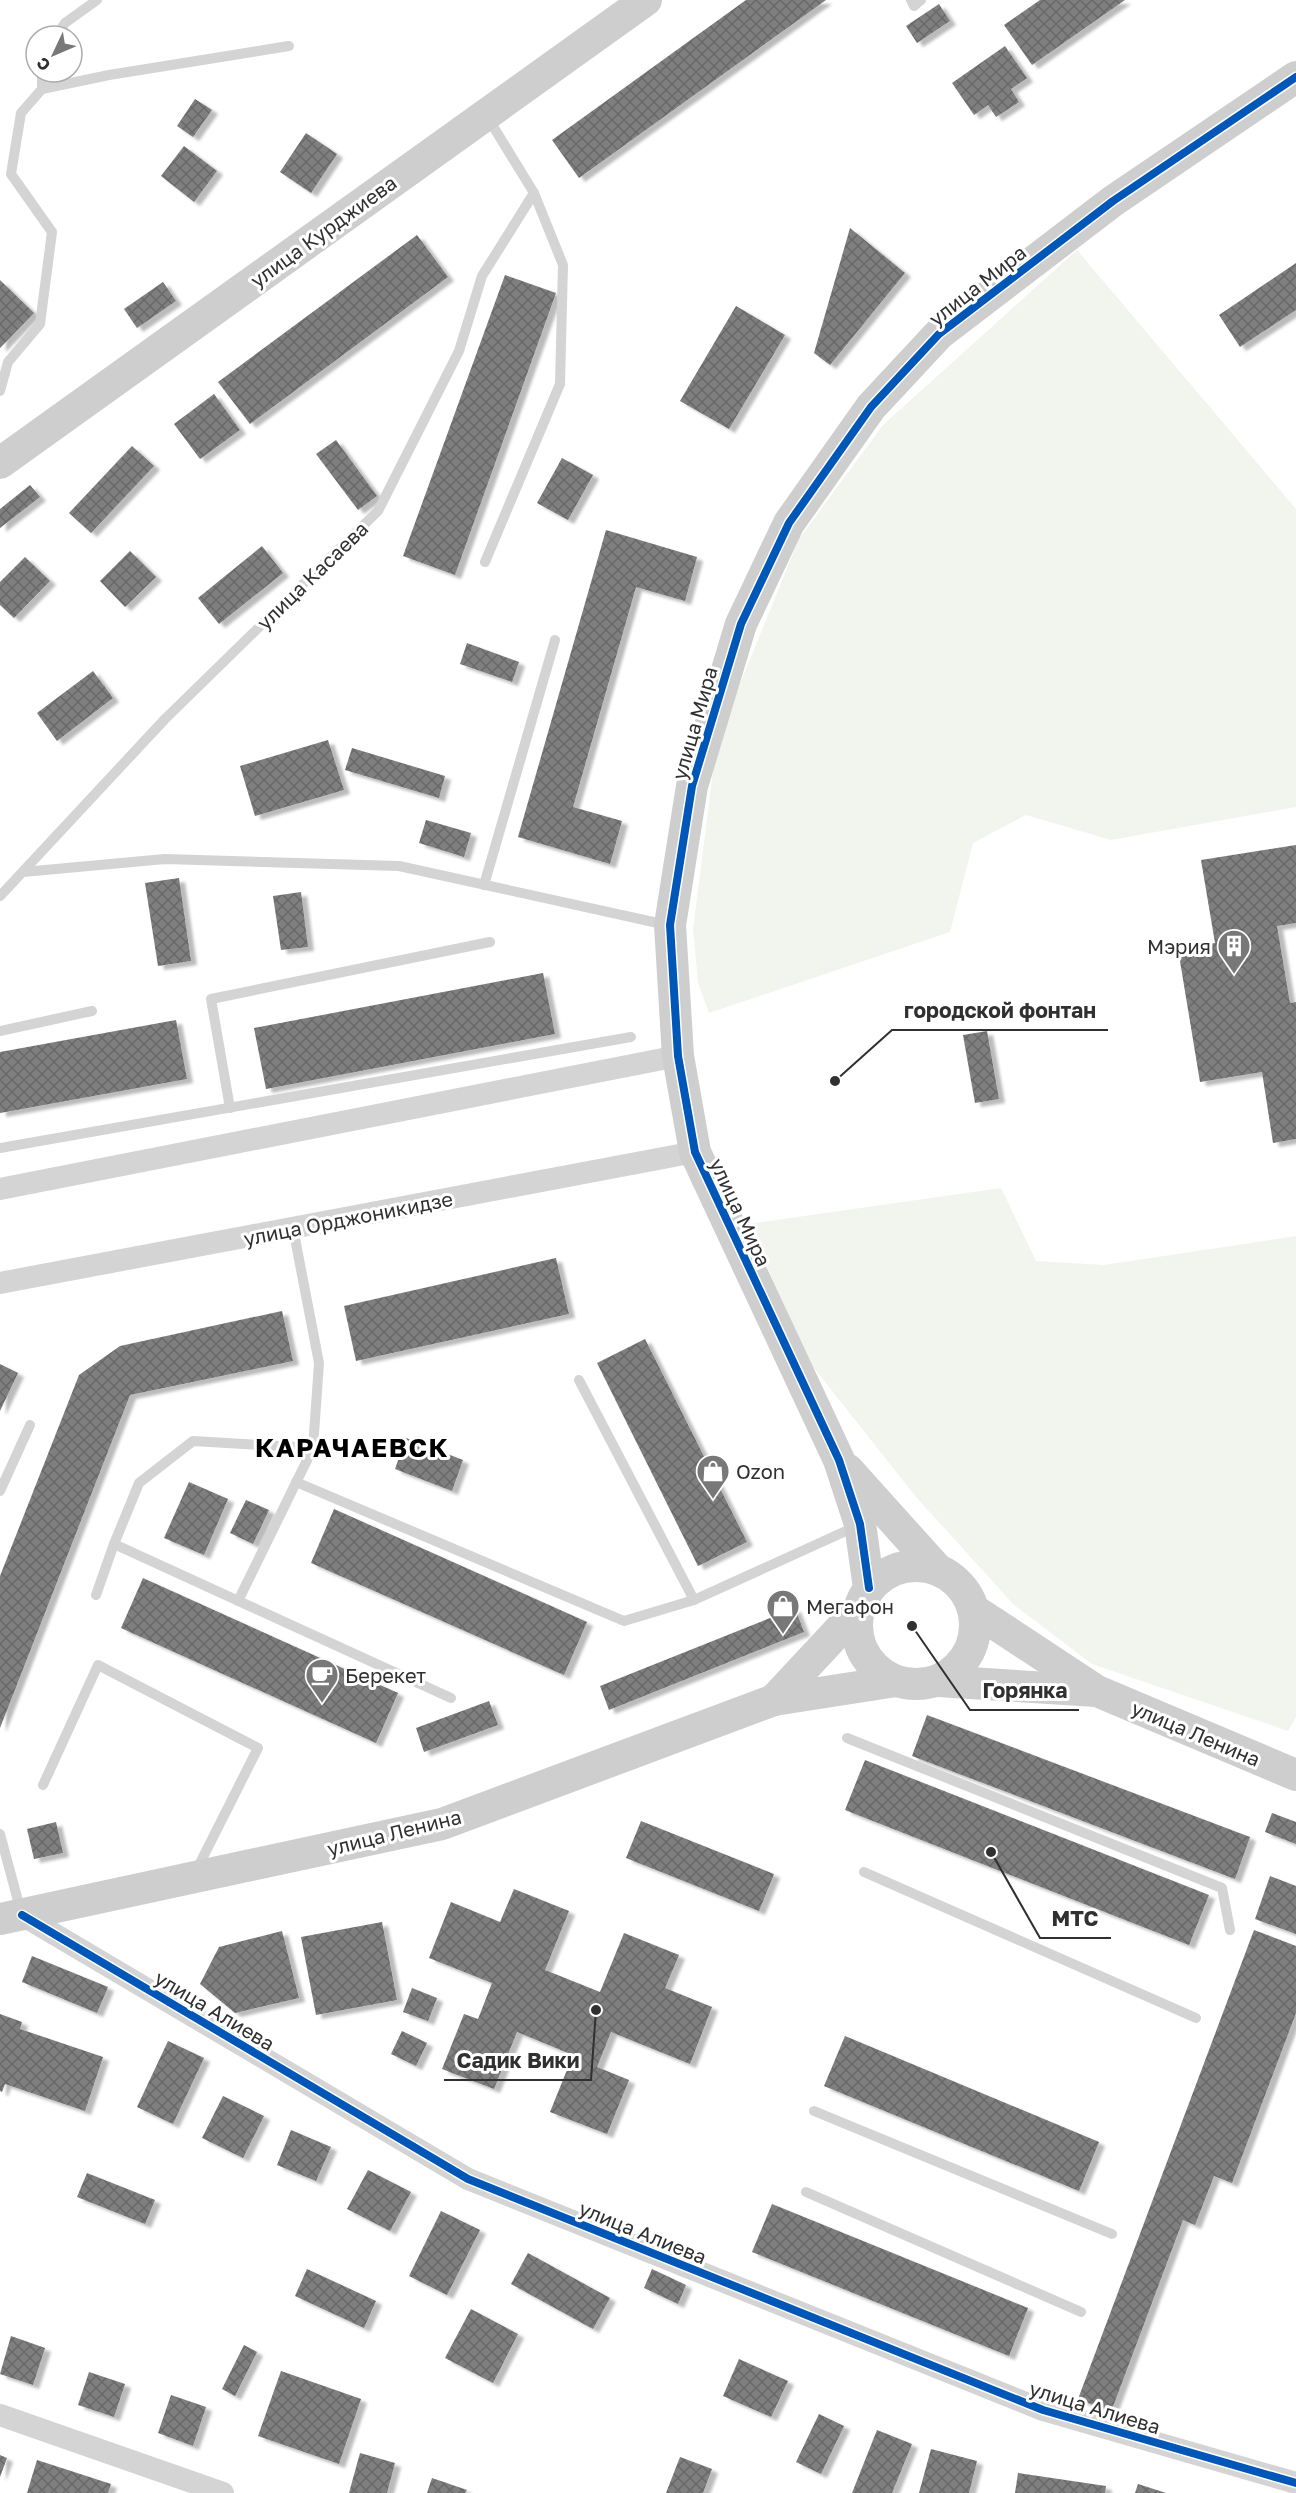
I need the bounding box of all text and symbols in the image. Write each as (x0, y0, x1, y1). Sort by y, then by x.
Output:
north arrow (24, 24, 84, 84)
text: С (32, 53, 54, 75)
street label: улица Курджиева (245, 170, 401, 292)
street label: улица Мира (924, 240, 1030, 330)
street label: улица Касаева (251, 516, 373, 634)
street label: улица Мира (666, 664, 722, 782)
building icon: Мэрия (1216, 928, 1252, 975)
place label: Мэрия (1147, 934, 1211, 958)
callout: городской фонтан (892, 991, 1108, 1030)
text: городской фонтан (904, 997, 1096, 1023)
street label: улица Мира (705, 1154, 777, 1270)
street label: улица Орджоникидзе (241, 1186, 455, 1250)
district label: КАРАЧАЕВСК (255, 1432, 449, 1463)
shop icon: Ozon (695, 1453, 731, 1500)
place label: Ozon (736, 1459, 785, 1483)
shop icon: Мегафон (765, 1588, 801, 1635)
place label: Мегафон (806, 1594, 894, 1618)
cafe icon: Берекет (304, 1657, 340, 1704)
place label: Берекет (345, 1663, 426, 1687)
callout: Горянка (970, 1671, 1079, 1710)
text: Горянка (983, 1677, 1067, 1703)
street label: улица Ленина (1128, 1695, 1264, 1771)
street label: улица Ленина (324, 1804, 464, 1860)
callout: МТС (1040, 1899, 1111, 1938)
text: МТС (1051, 1905, 1099, 1931)
street label: улица Алиева (151, 1965, 279, 2055)
callout: Садик Вики (444, 2041, 591, 2080)
text: Садик Вики (456, 2047, 580, 2073)
street label: улица Алиева (576, 2195, 710, 2269)
street label: улица Алиева (1027, 2376, 1163, 2438)

